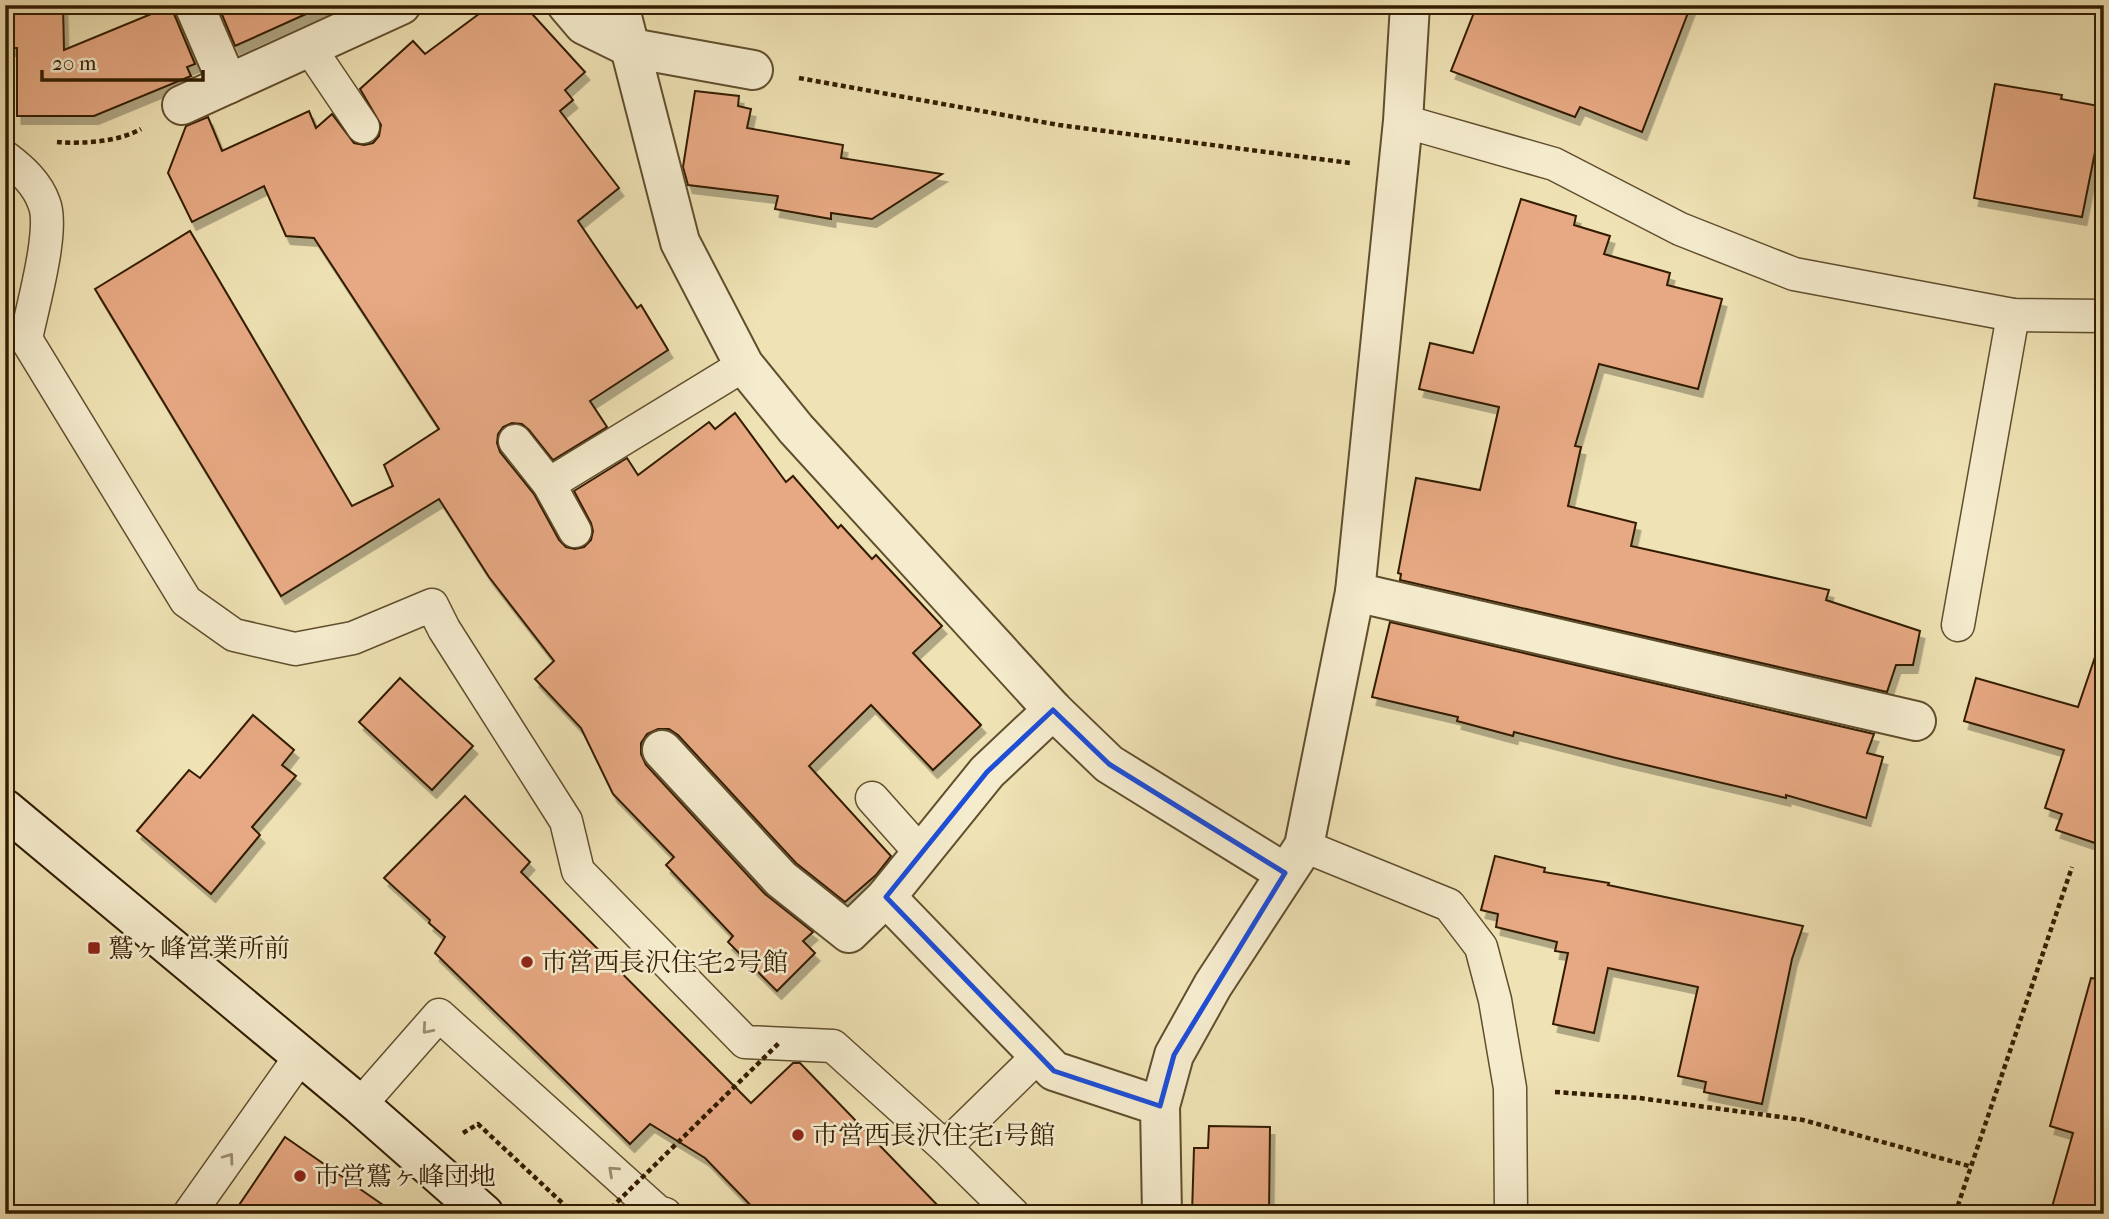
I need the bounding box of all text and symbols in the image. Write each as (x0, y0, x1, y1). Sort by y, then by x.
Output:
scale bar (42, 38, 203, 82)
text: 20 m (52, 51, 97, 75)
place label: 鷲ヶ峰営業所前 (108, 933, 290, 964)
marker: 鷲ヶ峰営業所前 (86, 940, 102, 956)
place label: 市営西長沢住宅2号館 (541, 947, 788, 978)
marker: 市営西長沢住宅2号館 (519, 954, 535, 970)
one-way arrow (423, 1020, 435, 1033)
place label: 市営西長沢住宅1号館 (812, 1120, 1055, 1151)
marker: 市営西長沢住宅1号館 (790, 1127, 806, 1143)
one-way arrow (221, 1153, 234, 1166)
place label: 市営鷲ヶ峰団地 (314, 1161, 496, 1192)
one-way arrow (608, 1167, 621, 1179)
marker: 市営鷲ヶ峰団地 (292, 1168, 308, 1184)

